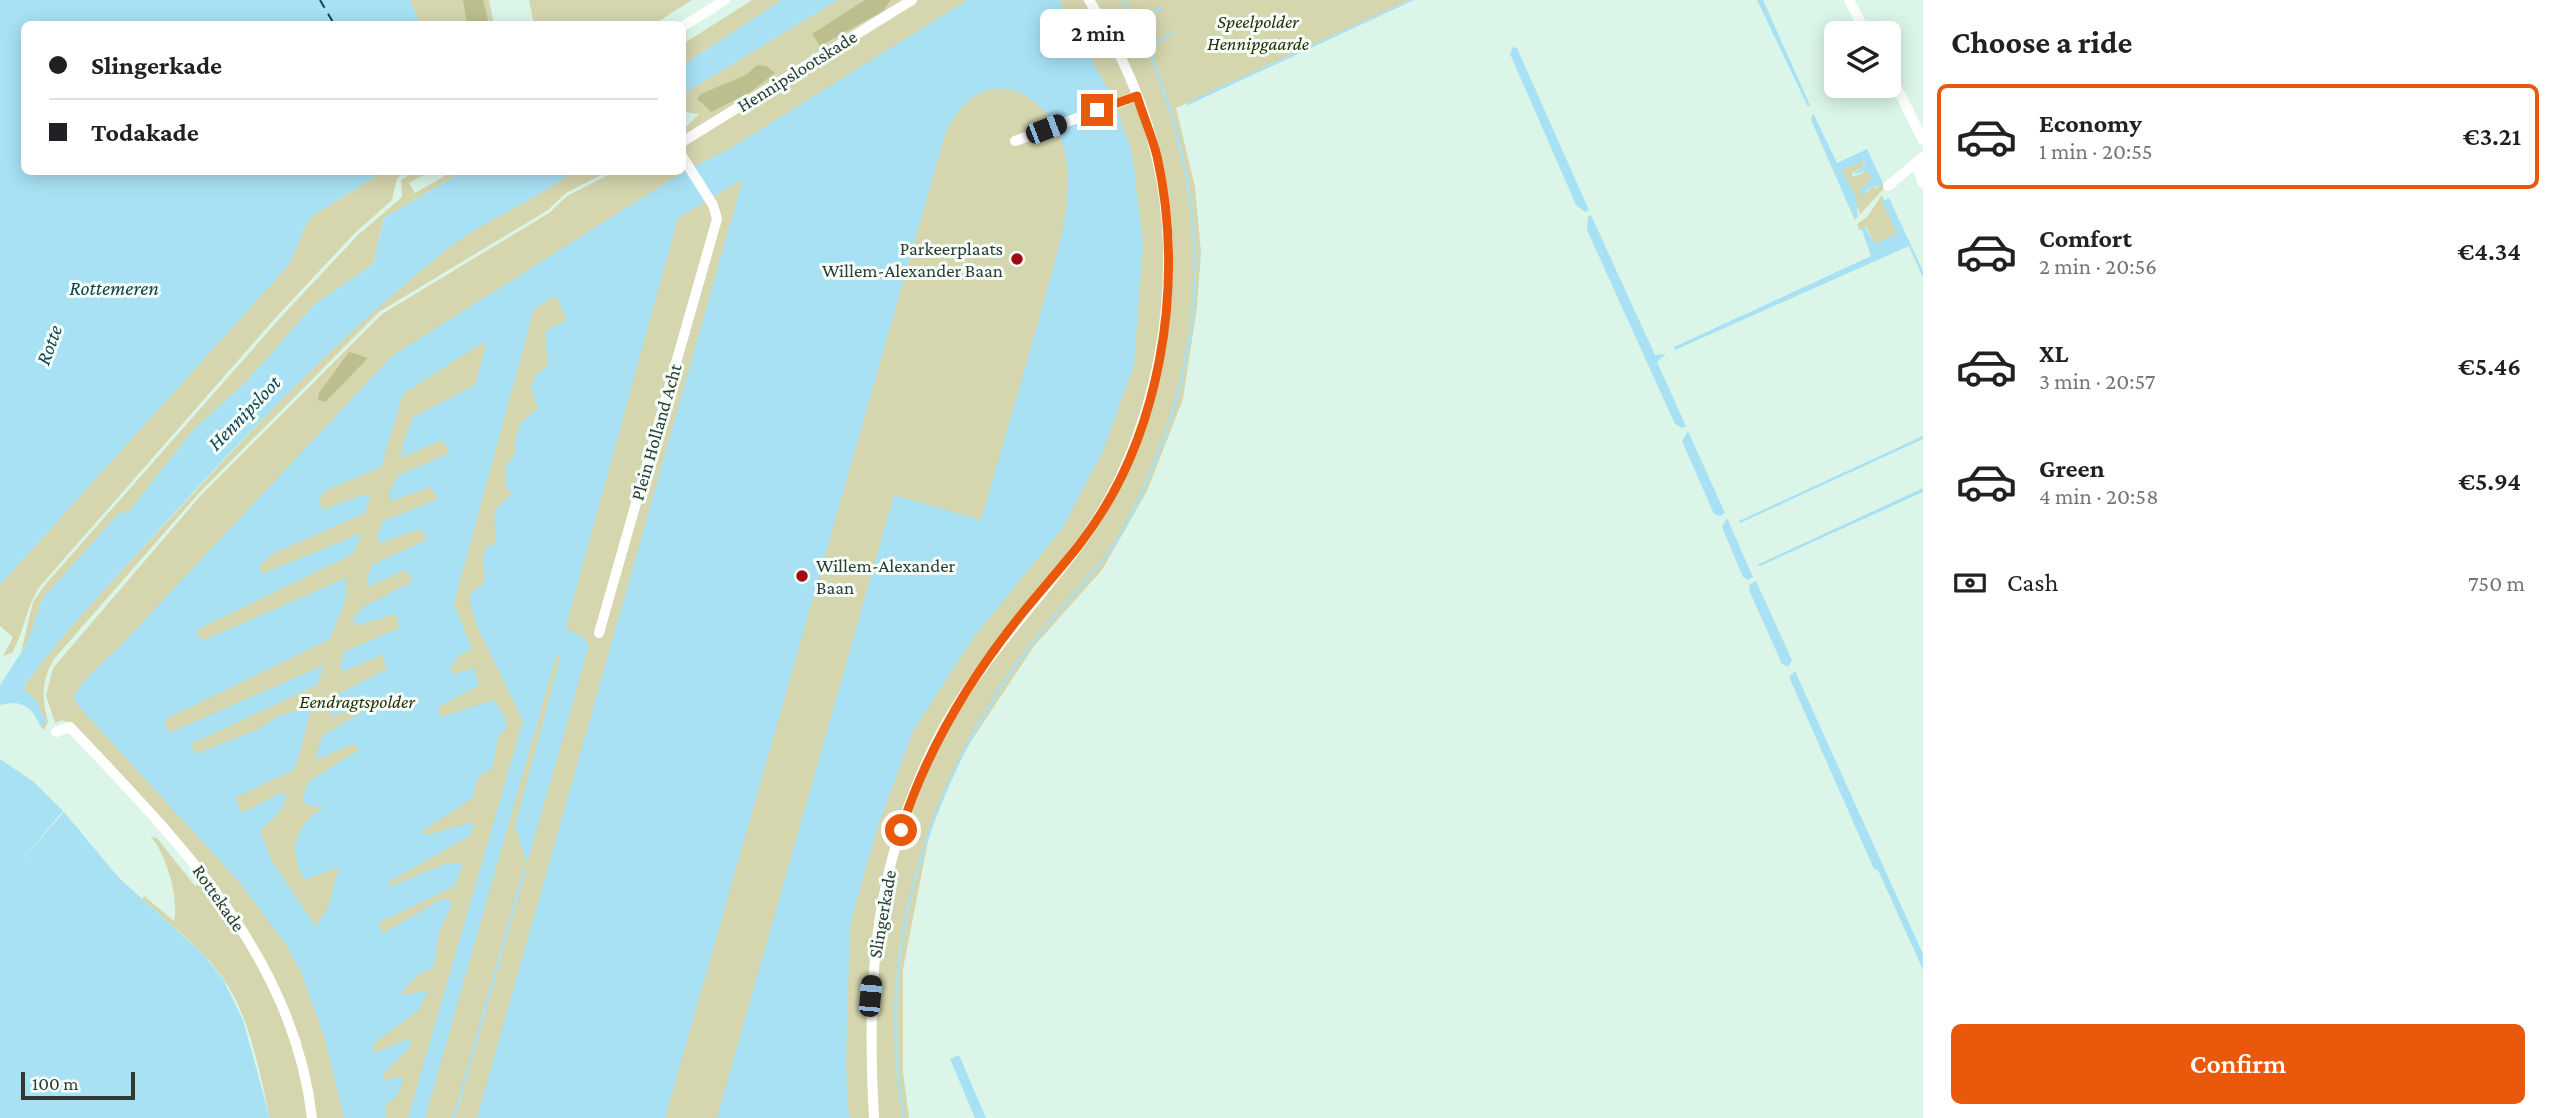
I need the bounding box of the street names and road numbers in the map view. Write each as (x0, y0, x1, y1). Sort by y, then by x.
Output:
street label: Hennipslootskade (733, 26, 861, 116)
street label: Plein Holland Acht (626, 361, 686, 503)
street label: Rottekade (188, 861, 250, 935)
street label: Slingerkade (864, 868, 900, 960)

